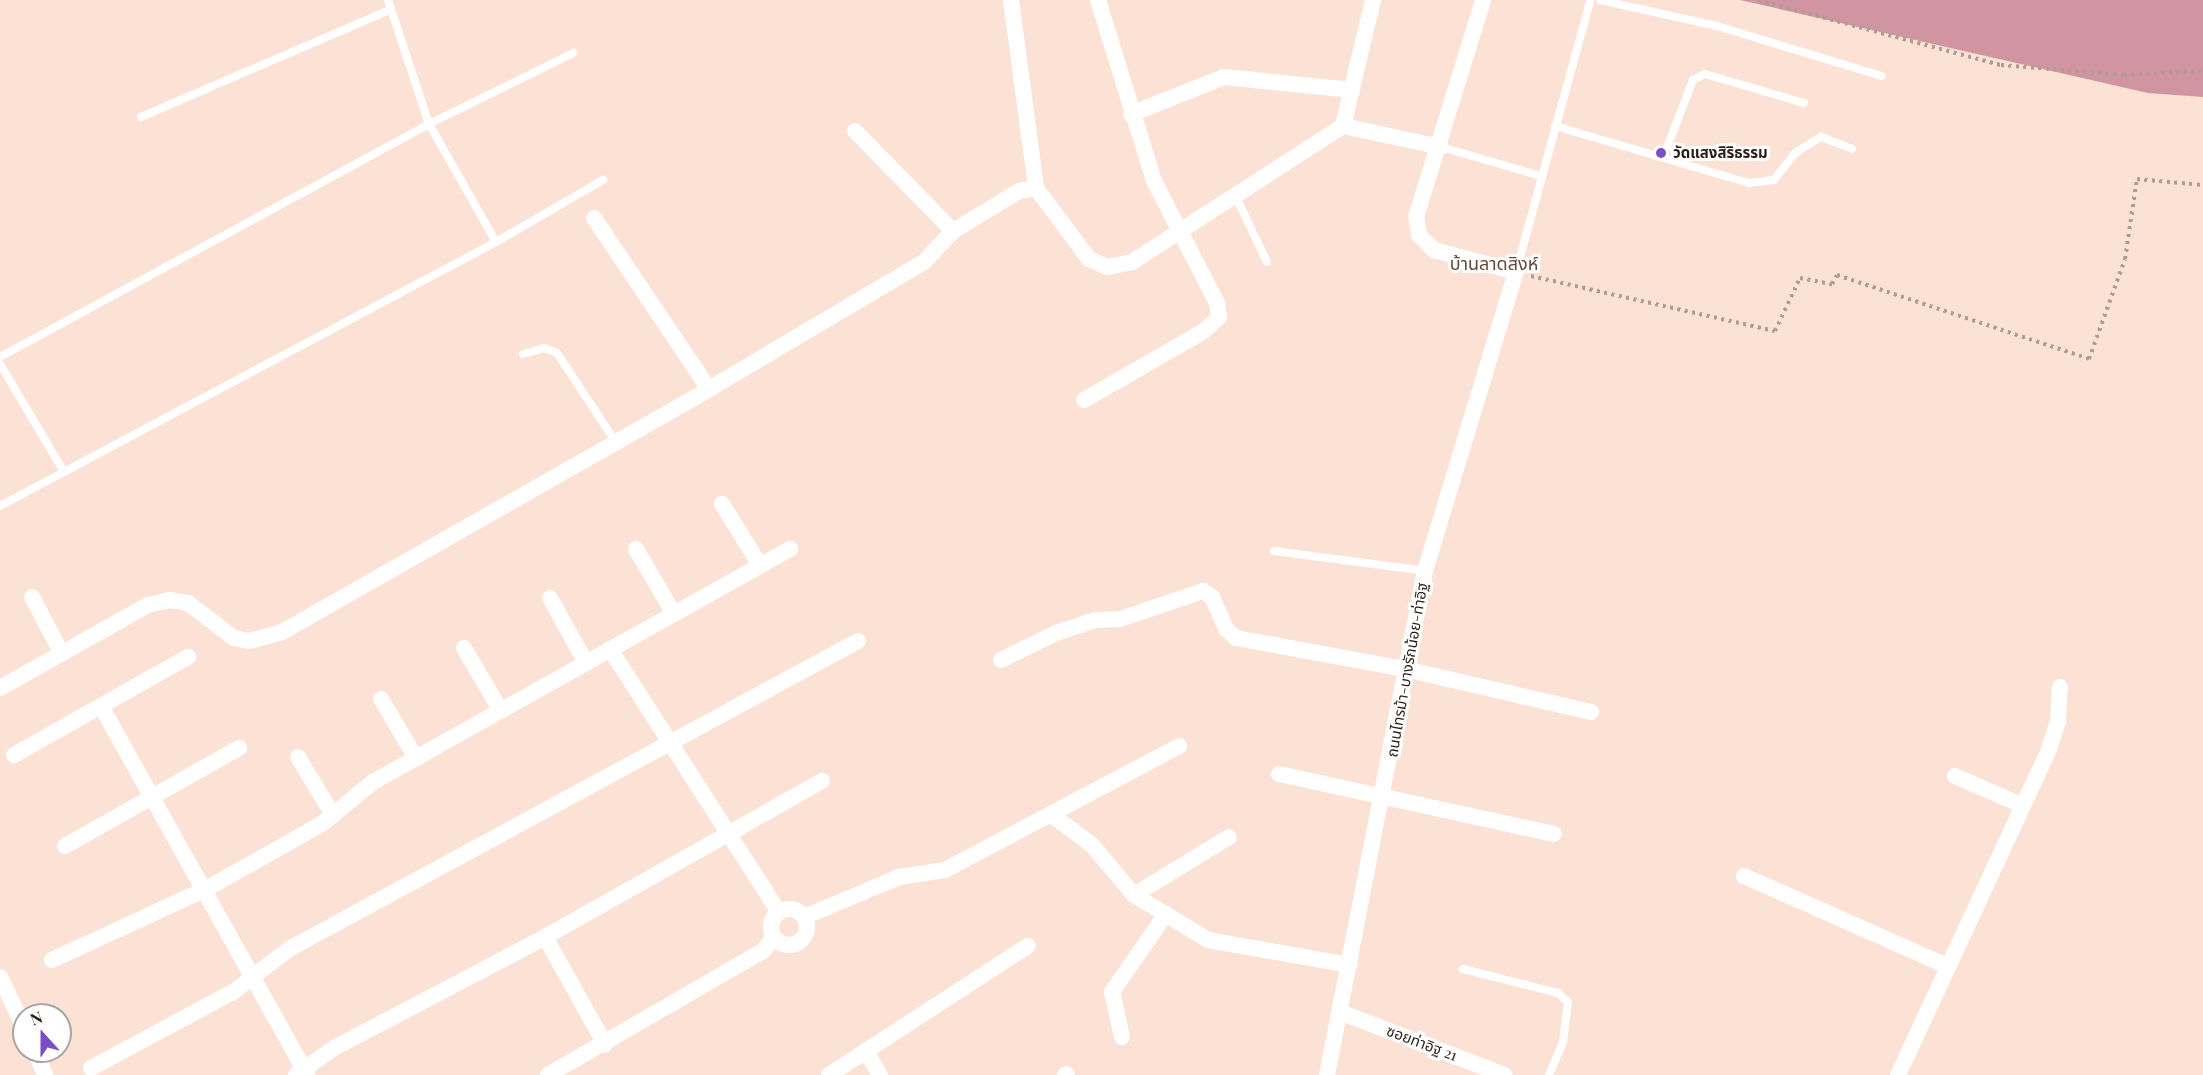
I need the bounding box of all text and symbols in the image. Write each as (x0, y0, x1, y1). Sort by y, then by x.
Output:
place label: วัดแสงสิริธรรม (1673, 144, 1768, 162)
marker: วัดแสงสิริธรรม (1654, 146, 1668, 160)
district label: บ้านลาดสิงห์ (1450, 252, 1538, 274)
street label: ถนนไทรม้า-บางรักน้อย-ท่าอิฐ (1383, 581, 1431, 759)
north arrow (12, 1003, 72, 1063)
text: N (27, 1006, 45, 1029)
street label: ซอยท่าอิฐ 21 (1384, 1021, 1460, 1065)

